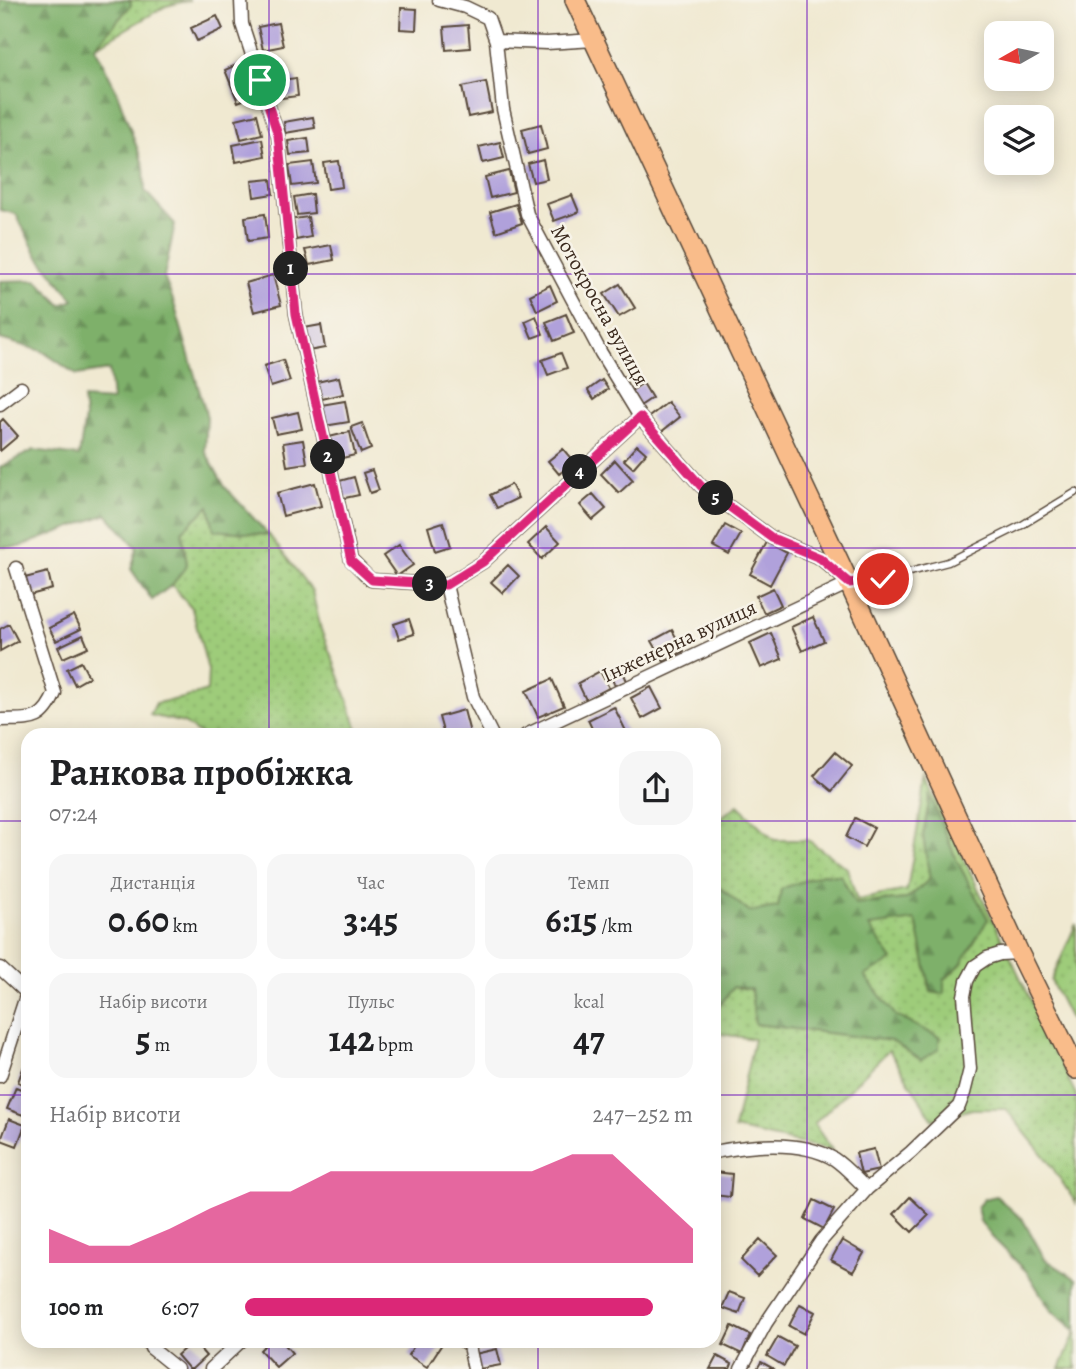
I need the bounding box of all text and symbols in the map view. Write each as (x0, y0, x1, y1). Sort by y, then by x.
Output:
north arrow (984, 21, 1054, 91)
map controls (984, 21, 1054, 175)
pin (230, 50, 290, 110)
icon: arrive (241, 61, 279, 99)
button: layers (984, 105, 1054, 175)
street label: Мотокросна вулиця (544, 220, 656, 390)
pin: 1 (274, 252, 308, 286)
text: 1 (287, 255, 294, 281)
pin: 2 (310, 440, 346, 475)
text: 2 (323, 443, 332, 469)
pin: 4 (562, 454, 598, 490)
text: 4 (575, 458, 584, 484)
pin: 5 (698, 480, 734, 516)
text: 5 (711, 484, 720, 510)
pin (853, 549, 913, 609)
icon: check (864, 560, 902, 598)
pin: 3 (412, 566, 448, 602)
text: 3 (425, 570, 434, 596)
street label: Інженерна вулиця (597, 593, 761, 689)
text: Ранкова пробіжка (49, 746, 353, 798)
button: share (619, 751, 693, 825)
text: 07:24 (49, 798, 98, 829)
text: Дистанція (111, 870, 195, 896)
text: Час (357, 870, 385, 896)
text: Темп (568, 870, 610, 896)
text: 0.60 (108, 896, 169, 944)
text: 3:45 (344, 896, 398, 944)
text: 6:15 (545, 896, 597, 944)
text: km (169, 913, 198, 939)
text: /km (597, 913, 633, 939)
text: Набір висоти (98, 989, 208, 1015)
text: Пульс (347, 989, 395, 1015)
text: kcal (574, 989, 604, 1015)
text: 5 (136, 1015, 151, 1063)
text: 142 (328, 1015, 374, 1063)
text: 47 (573, 1015, 605, 1063)
text: m (151, 1032, 170, 1058)
text: bpm (374, 1032, 414, 1058)
text: Набір висоти (49, 1099, 181, 1130)
text: 247–252 m (593, 1099, 693, 1130)
text: 100 m (49, 1292, 104, 1323)
text: 6:07 (161, 1292, 199, 1323)

